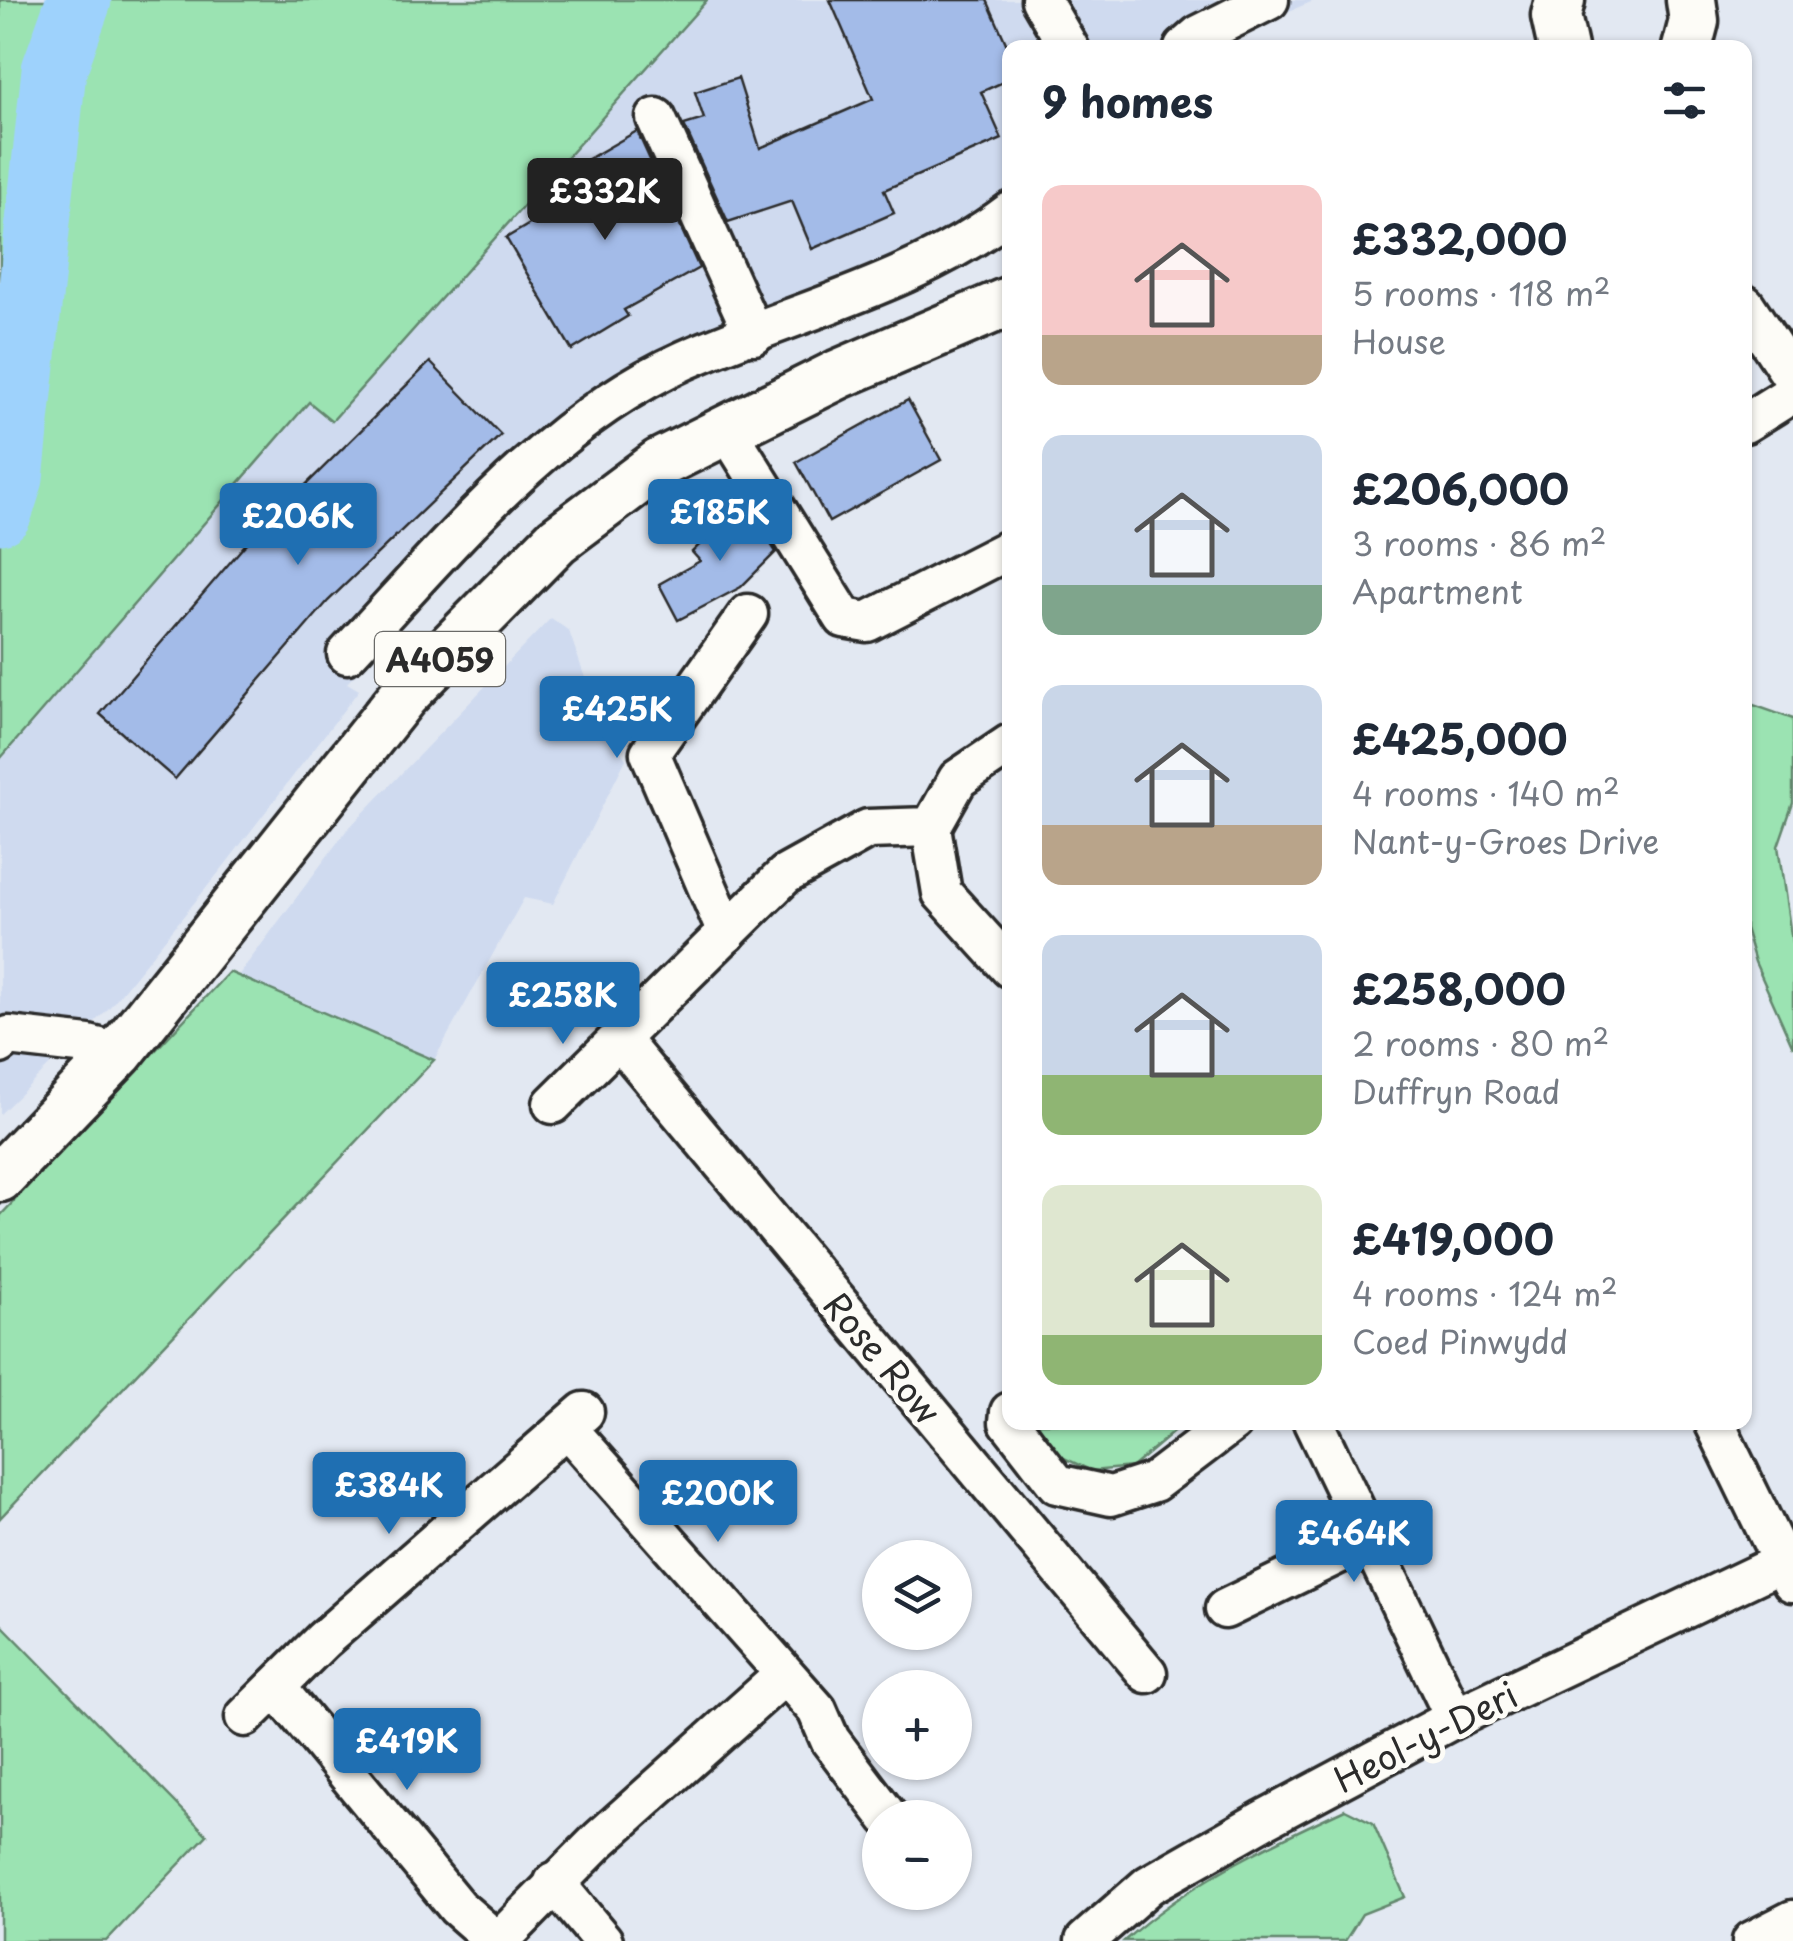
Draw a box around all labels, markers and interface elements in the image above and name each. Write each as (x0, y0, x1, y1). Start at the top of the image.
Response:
text: 9 homes (1042, 69, 1213, 132)
icon: filters (1657, 73, 1712, 128)
pin: £332K (535, 158, 675, 243)
text: £332K (549, 166, 661, 214)
text: £332,000 (1352, 206, 1567, 269)
icon: home (1122, 225, 1242, 345)
text: 5 rooms · 118 m² (1352, 269, 1610, 317)
text: House (1352, 317, 1446, 365)
text: £206,000 (1352, 456, 1569, 519)
icon: home (1122, 475, 1242, 595)
pin: £185K (650, 479, 790, 564)
pin: £206K (228, 483, 368, 568)
text: £185K (670, 487, 770, 535)
text: £206K (242, 491, 354, 539)
text: 3 rooms · 86 m² (1352, 519, 1607, 567)
text: Apartment (1352, 567, 1523, 615)
road number: A4059 (375, 632, 505, 686)
pin: £425K (547, 676, 687, 761)
text: £425K (562, 684, 672, 732)
text: £425,000 (1352, 706, 1568, 769)
icon: home (1122, 725, 1242, 845)
text: 4 rooms · 140 m² (1352, 769, 1620, 817)
text: Nant-y-Groes Drive (1352, 817, 1659, 865)
text: £258,000 (1352, 956, 1566, 1019)
pin: £258K (493, 962, 633, 1047)
text: £258K (509, 970, 618, 1018)
icon: home (1122, 975, 1242, 1095)
text: 2 rooms · 80 m² (1352, 1019, 1609, 1067)
text: Duffryn Road (1352, 1067, 1560, 1115)
text: £419,000 (1352, 1206, 1554, 1269)
icon: home (1122, 1225, 1242, 1345)
text: 4 rooms · 124 m² (1352, 1269, 1618, 1317)
street label: Rose Row (812, 1279, 954, 1435)
text: Coed Pinwydd (1352, 1317, 1568, 1365)
pin: £384K (319, 1452, 459, 1537)
text: £384K (335, 1460, 443, 1508)
pin: £200K (648, 1460, 788, 1545)
text: £200K (661, 1468, 775, 1516)
pin: £464K (1284, 1500, 1424, 1585)
text: £464K (1298, 1508, 1410, 1556)
map controls (862, 1540, 972, 1910)
button: layers (862, 1540, 972, 1650)
street label: Heol-y-Deri (1324, 1667, 1526, 1805)
button: + (862, 1670, 972, 1780)
pin: £419K (337, 1708, 477, 1793)
text: £419K (356, 1716, 458, 1764)
button: − (862, 1800, 972, 1910)

